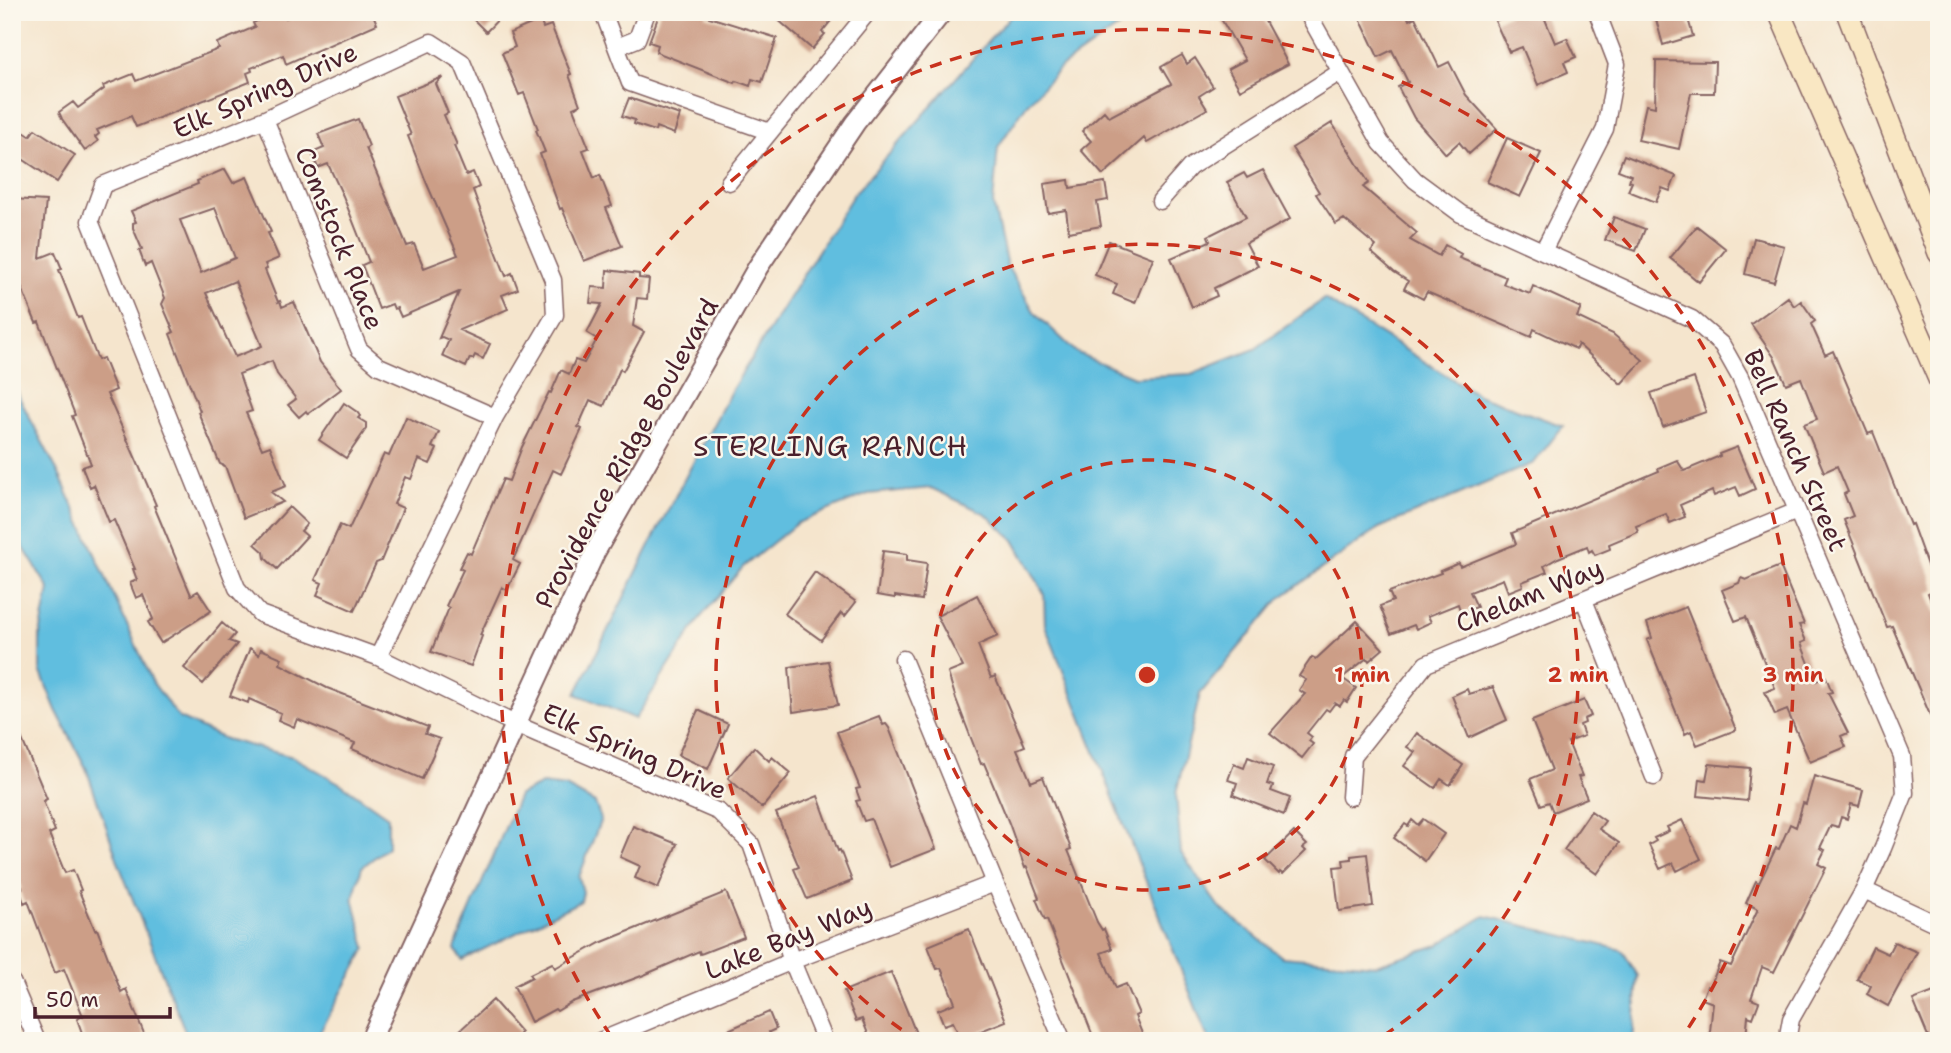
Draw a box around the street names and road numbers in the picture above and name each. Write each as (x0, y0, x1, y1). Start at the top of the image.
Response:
street label: Elk Spring Drive (167, 34, 363, 146)
street label: Comstock Place (287, 141, 393, 335)
street label: Providence Ridge Boulevard (526, 291, 726, 615)
street label: Bell Ranch Street (1736, 343, 1856, 557)
street label: Chelam Way (1450, 550, 1608, 640)
street label: Elk Spring Drive (537, 695, 733, 807)
street label: Lake Bay Way (699, 889, 877, 987)

